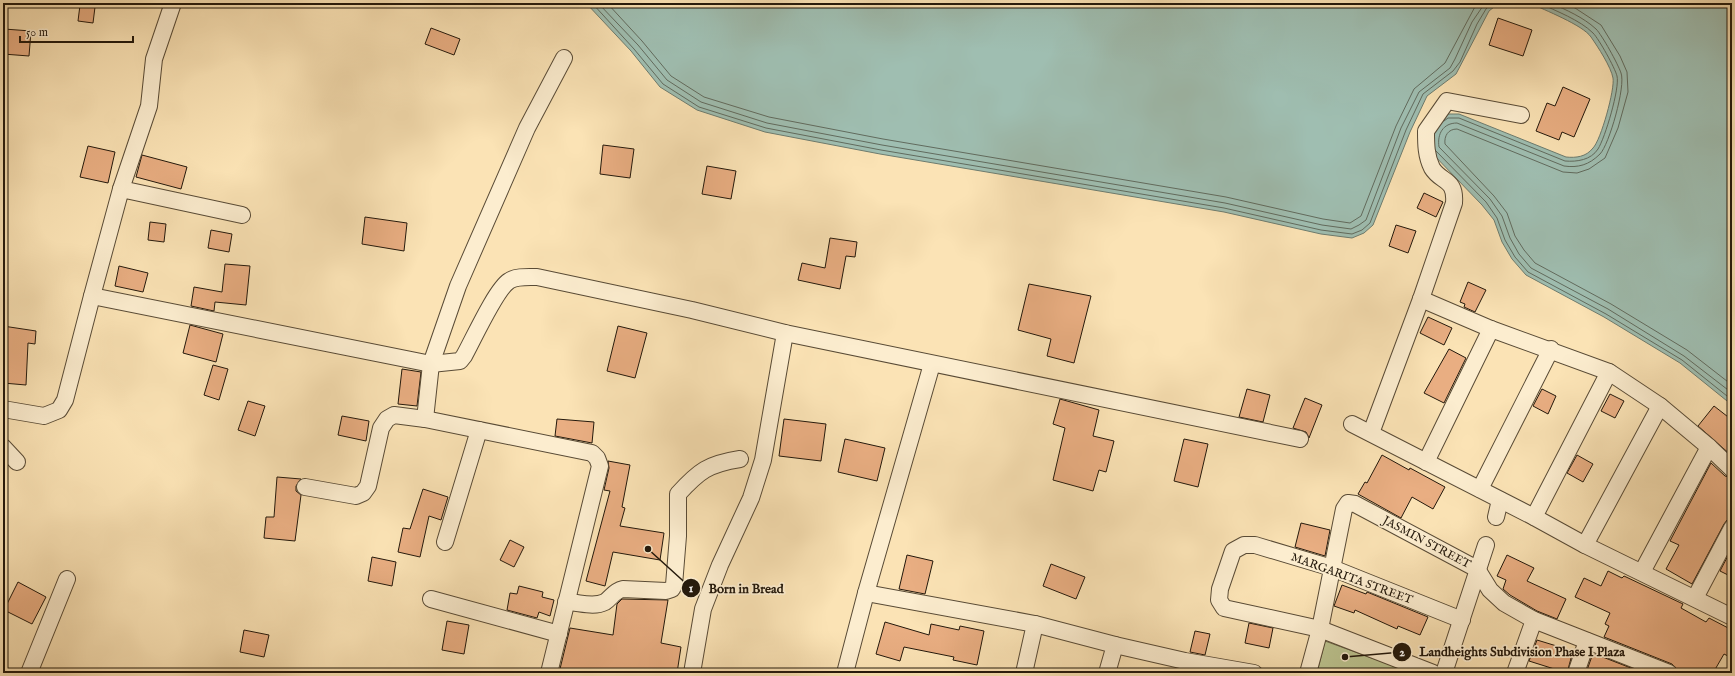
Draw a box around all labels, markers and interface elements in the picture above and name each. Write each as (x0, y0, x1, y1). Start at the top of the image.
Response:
scale bar (20, 18, 133, 44)
text: 50 m (26, 25, 48, 40)
street label: JASMIN STREET (1378, 512, 1474, 573)
street label: MARGARITA STREET (1289, 549, 1415, 608)
callout: Born in Bread (681, 576, 792, 601)
text: 1 (689, 581, 694, 596)
text: Born in Bread (708, 581, 785, 598)
callout: Landheights Subdivision Phase I Plaza (1392, 639, 1633, 664)
text: Landheights Subdivision Phase I Plaza (1418, 644, 1625, 661)
text: 2 (1399, 645, 1405, 660)

